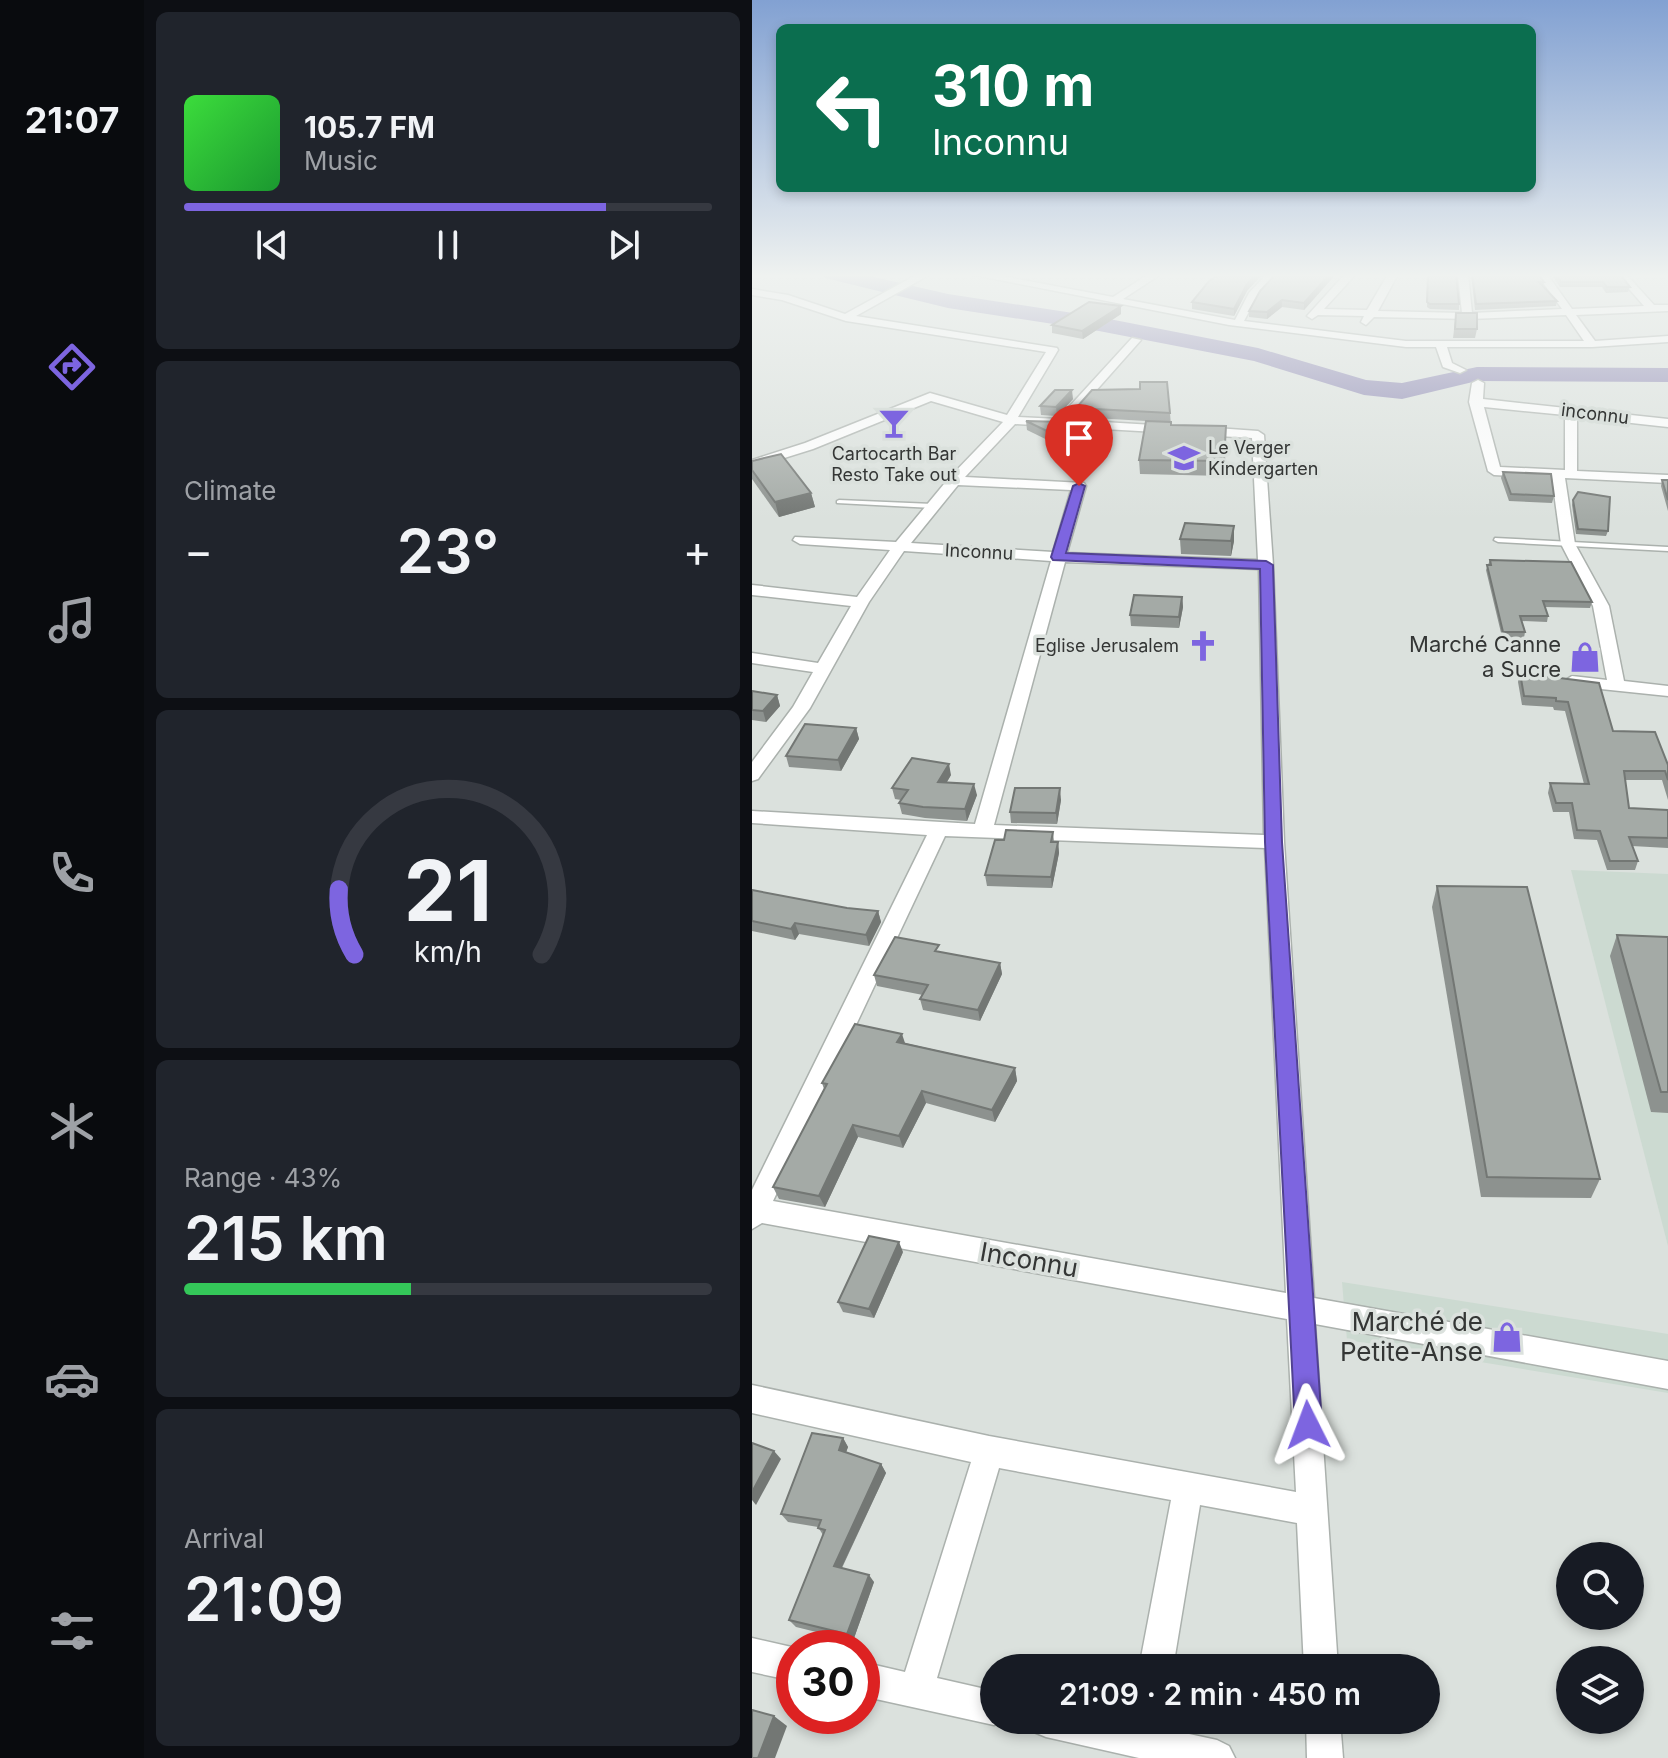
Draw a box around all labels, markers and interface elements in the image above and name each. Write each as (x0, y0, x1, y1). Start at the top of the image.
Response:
text: 310 m (932, 52, 1094, 120)
icon: left (800, 56, 904, 160)
text: 21:07 (25, 98, 119, 142)
text: 105.7 FM (304, 109, 435, 145)
text: Inconnu (932, 120, 1069, 164)
text: Music (304, 145, 378, 176)
icon: previous (250, 223, 294, 267)
icon: pause (426, 223, 470, 267)
icon: next (602, 223, 646, 267)
icon: directions (44, 339, 100, 395)
street label: inconnu (1560, 399, 1630, 428)
pin (1045, 404, 1113, 486)
bar icon: Cartocarth Bar Resto Take out (877, 406, 911, 440)
icon: arrive (1057, 416, 1101, 460)
place label: Le Verger Kindergarten (1208, 437, 1318, 479)
school or university icon: Le Verger Kindergarten (1167, 441, 1201, 475)
place label: Cartocarth Bar Resto Take out (831, 443, 957, 485)
text: Climate (184, 475, 276, 506)
text: 23° (397, 515, 499, 587)
text: − (184, 524, 213, 578)
text: + (683, 524, 712, 578)
street label: Inconnu (944, 539, 1014, 564)
icon: music (44, 592, 100, 648)
church icon: Eglise Jerusalem (1186, 629, 1220, 663)
place label: Marché Canne a Sucre (1409, 631, 1561, 682)
place label: Eglise Jerusalem (1035, 635, 1179, 656)
shop icon: Marché Canne a Sucre (1568, 640, 1602, 674)
text: 21 (404, 840, 492, 941)
icon: phone (44, 845, 100, 901)
text: km/h (414, 934, 482, 969)
icon: climate (44, 1098, 100, 1154)
text: Range · 43% (184, 1162, 342, 1193)
text: 215 km (184, 1202, 388, 1274)
street label: Inconnu (978, 1236, 1080, 1283)
place label: Marché de Petite-Anse (1340, 1306, 1483, 1367)
shop icon: Marché de Petite-Anse (1490, 1320, 1524, 1354)
icon: car (44, 1351, 100, 1407)
position arrow (1266, 1383, 1350, 1467)
text: Arrival (184, 1523, 264, 1554)
map controls (1556, 1542, 1644, 1734)
button: search (1556, 1542, 1644, 1630)
text: 21:09 (184, 1563, 344, 1635)
icon: filters (44, 1603, 100, 1659)
speed limit sign: 30 (776, 1630, 880, 1734)
button: layers (1556, 1646, 1644, 1734)
text: 21:09 · 2 min · 450 m (1059, 1676, 1361, 1712)

